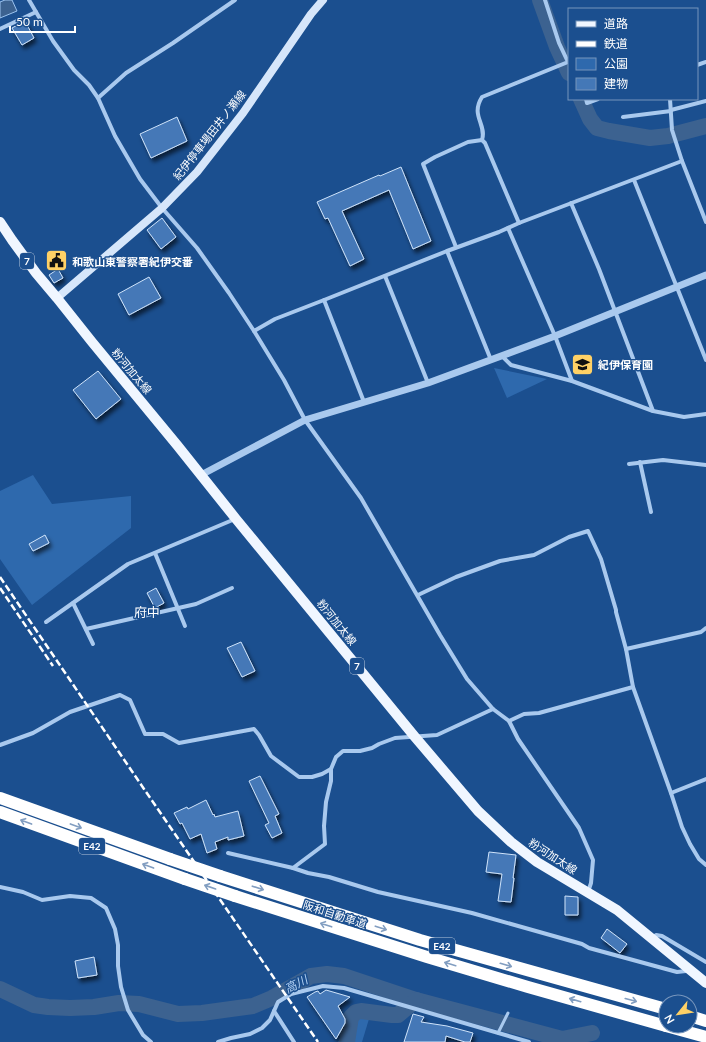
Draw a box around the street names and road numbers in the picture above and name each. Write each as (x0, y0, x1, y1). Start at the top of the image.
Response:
street label: 紀伊停車場田井ノ瀬線 (170, 88, 248, 182)
road number: 7 (20, 253, 34, 269)
street label: 粉河加太線 (109, 346, 155, 396)
street label: 粉河加太線 (315, 597, 359, 647)
road number: 7 (350, 658, 364, 674)
street label: 粉河加太線 (526, 836, 580, 876)
road number: E42 (79, 838, 105, 854)
street label: 阪和自動車道 (302, 898, 368, 930)
road number: E42 (429, 938, 455, 954)

